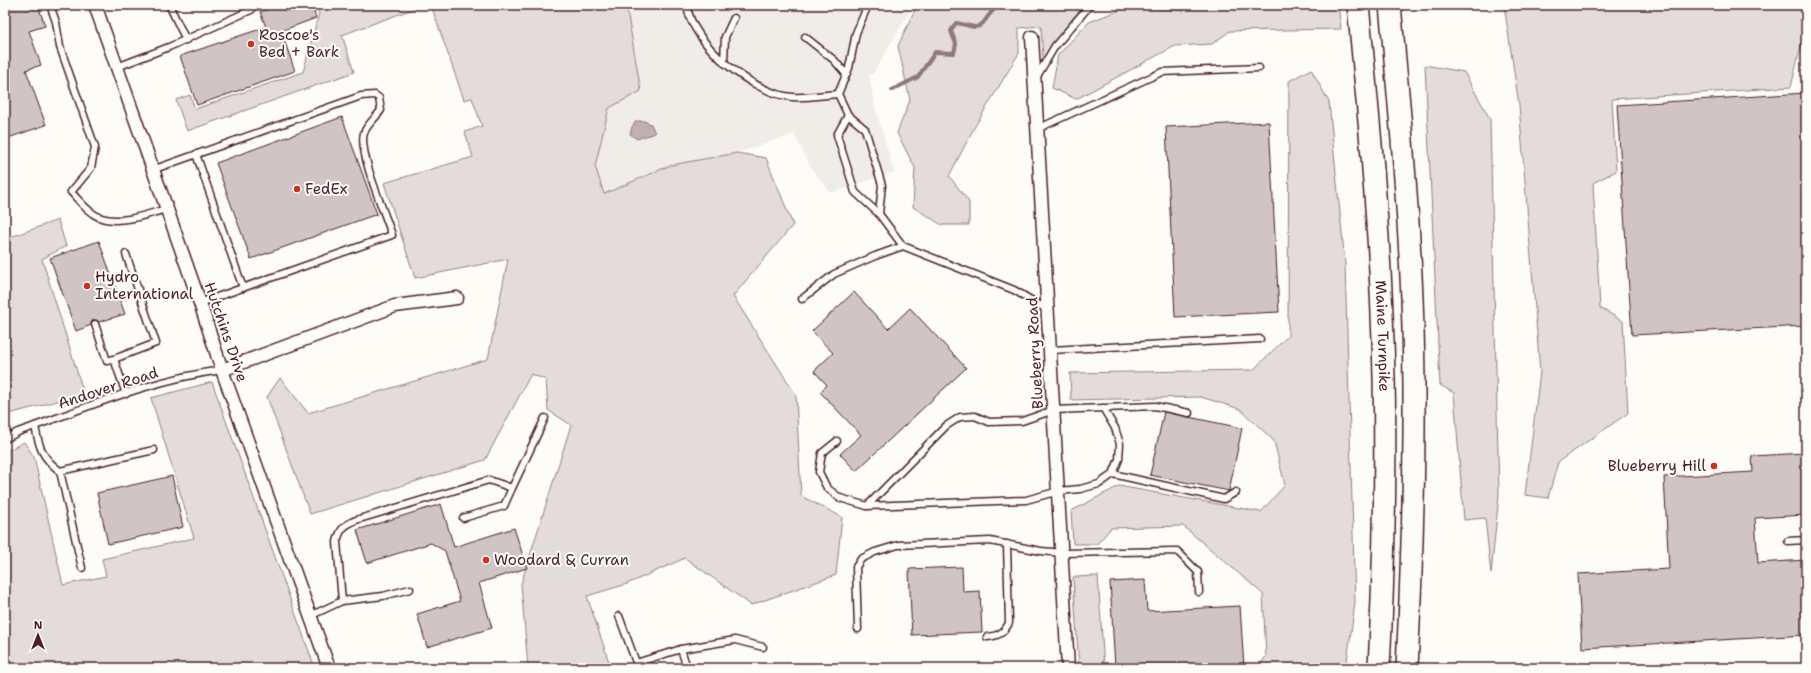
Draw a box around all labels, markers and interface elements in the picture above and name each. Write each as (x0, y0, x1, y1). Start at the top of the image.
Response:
place label: Roscoe's Bed + Bark (259, 25, 339, 62)
marker: Roscoe's Bed + Bark (246, 39, 256, 49)
place label: FedEx (305, 179, 348, 199)
marker: FedEx (292, 184, 302, 194)
place label: Hydro International (95, 267, 194, 304)
street label: Hutchins Drive (200, 279, 252, 385)
street label: Maine Turnpike (1371, 280, 1394, 392)
marker: Hydro International (82, 281, 92, 291)
street label: Blueberry Road (1022, 296, 1048, 409)
street label: Andover Road (55, 362, 161, 414)
place label: Blueberry Hill (1608, 456, 1706, 476)
marker: Blueberry Hill (1709, 461, 1719, 471)
place label: Woodard & Curran (494, 550, 629, 570)
marker: Woodard & Curran (481, 555, 491, 565)
north arrow (18, 615, 58, 655)
text: N (34, 618, 43, 633)

